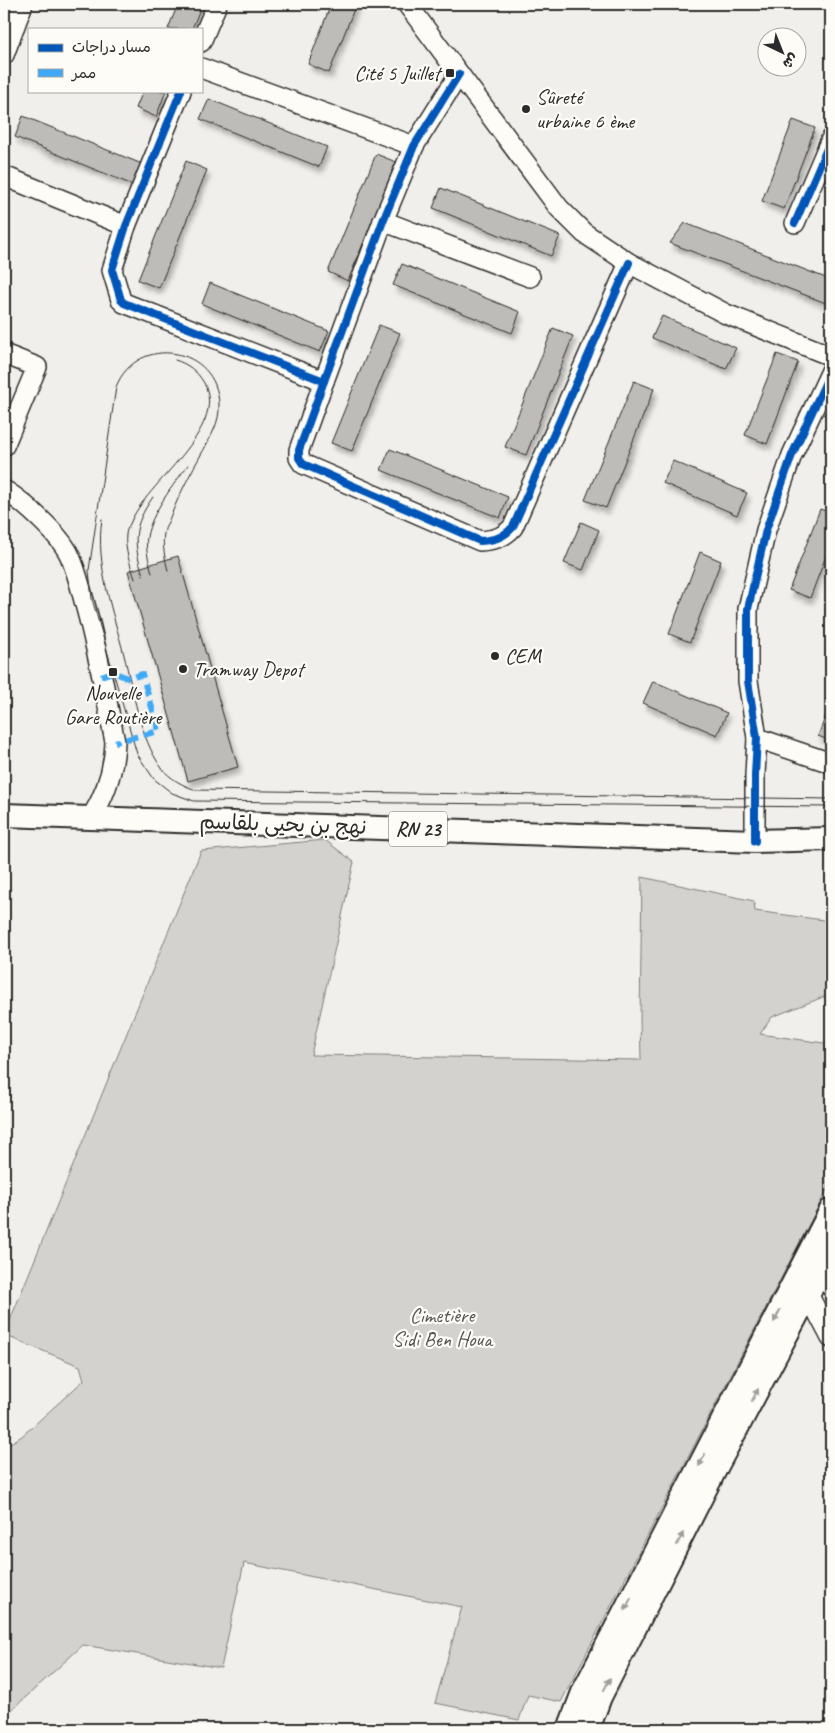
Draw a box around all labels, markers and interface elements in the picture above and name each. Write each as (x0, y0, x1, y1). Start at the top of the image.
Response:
legend (28, 28, 202, 92)
north arrow (758, 28, 808, 78)
text: مسار دراجات (72, 38, 151, 57)
text: ش (779, 50, 802, 73)
place label: Cité 5 Juillet (354, 60, 443, 86)
text: ممر (70, 64, 96, 83)
marker: Cité 5 Juillet (444, 67, 456, 79)
place label: Sûreté urbaine 6 ème (536, 84, 636, 134)
marker: Sûreté urbaine 6 ème (520, 103, 532, 115)
place label: CEM (505, 643, 543, 669)
marker: CEM (489, 650, 501, 662)
place label: Tramway Depot (193, 656, 306, 682)
marker: Tramway Depot (177, 663, 189, 675)
marker: Nouvelle Gare Routière (107, 666, 119, 678)
place label: Nouvelle Gare Routière (65, 680, 163, 730)
street label: نهج بن يحيى بلقاسم (199, 808, 367, 843)
road number: RN 23 (389, 812, 447, 846)
park label: Cimetière Sidi Ben Houa (392, 1302, 494, 1352)
one-way arrow (773, 1308, 781, 1323)
one-way arrow (751, 1388, 759, 1402)
one-way arrow (698, 1452, 706, 1467)
one-way arrow (676, 1532, 684, 1546)
one-way arrow (624, 1597, 632, 1612)
one-way arrow (603, 1677, 611, 1692)

